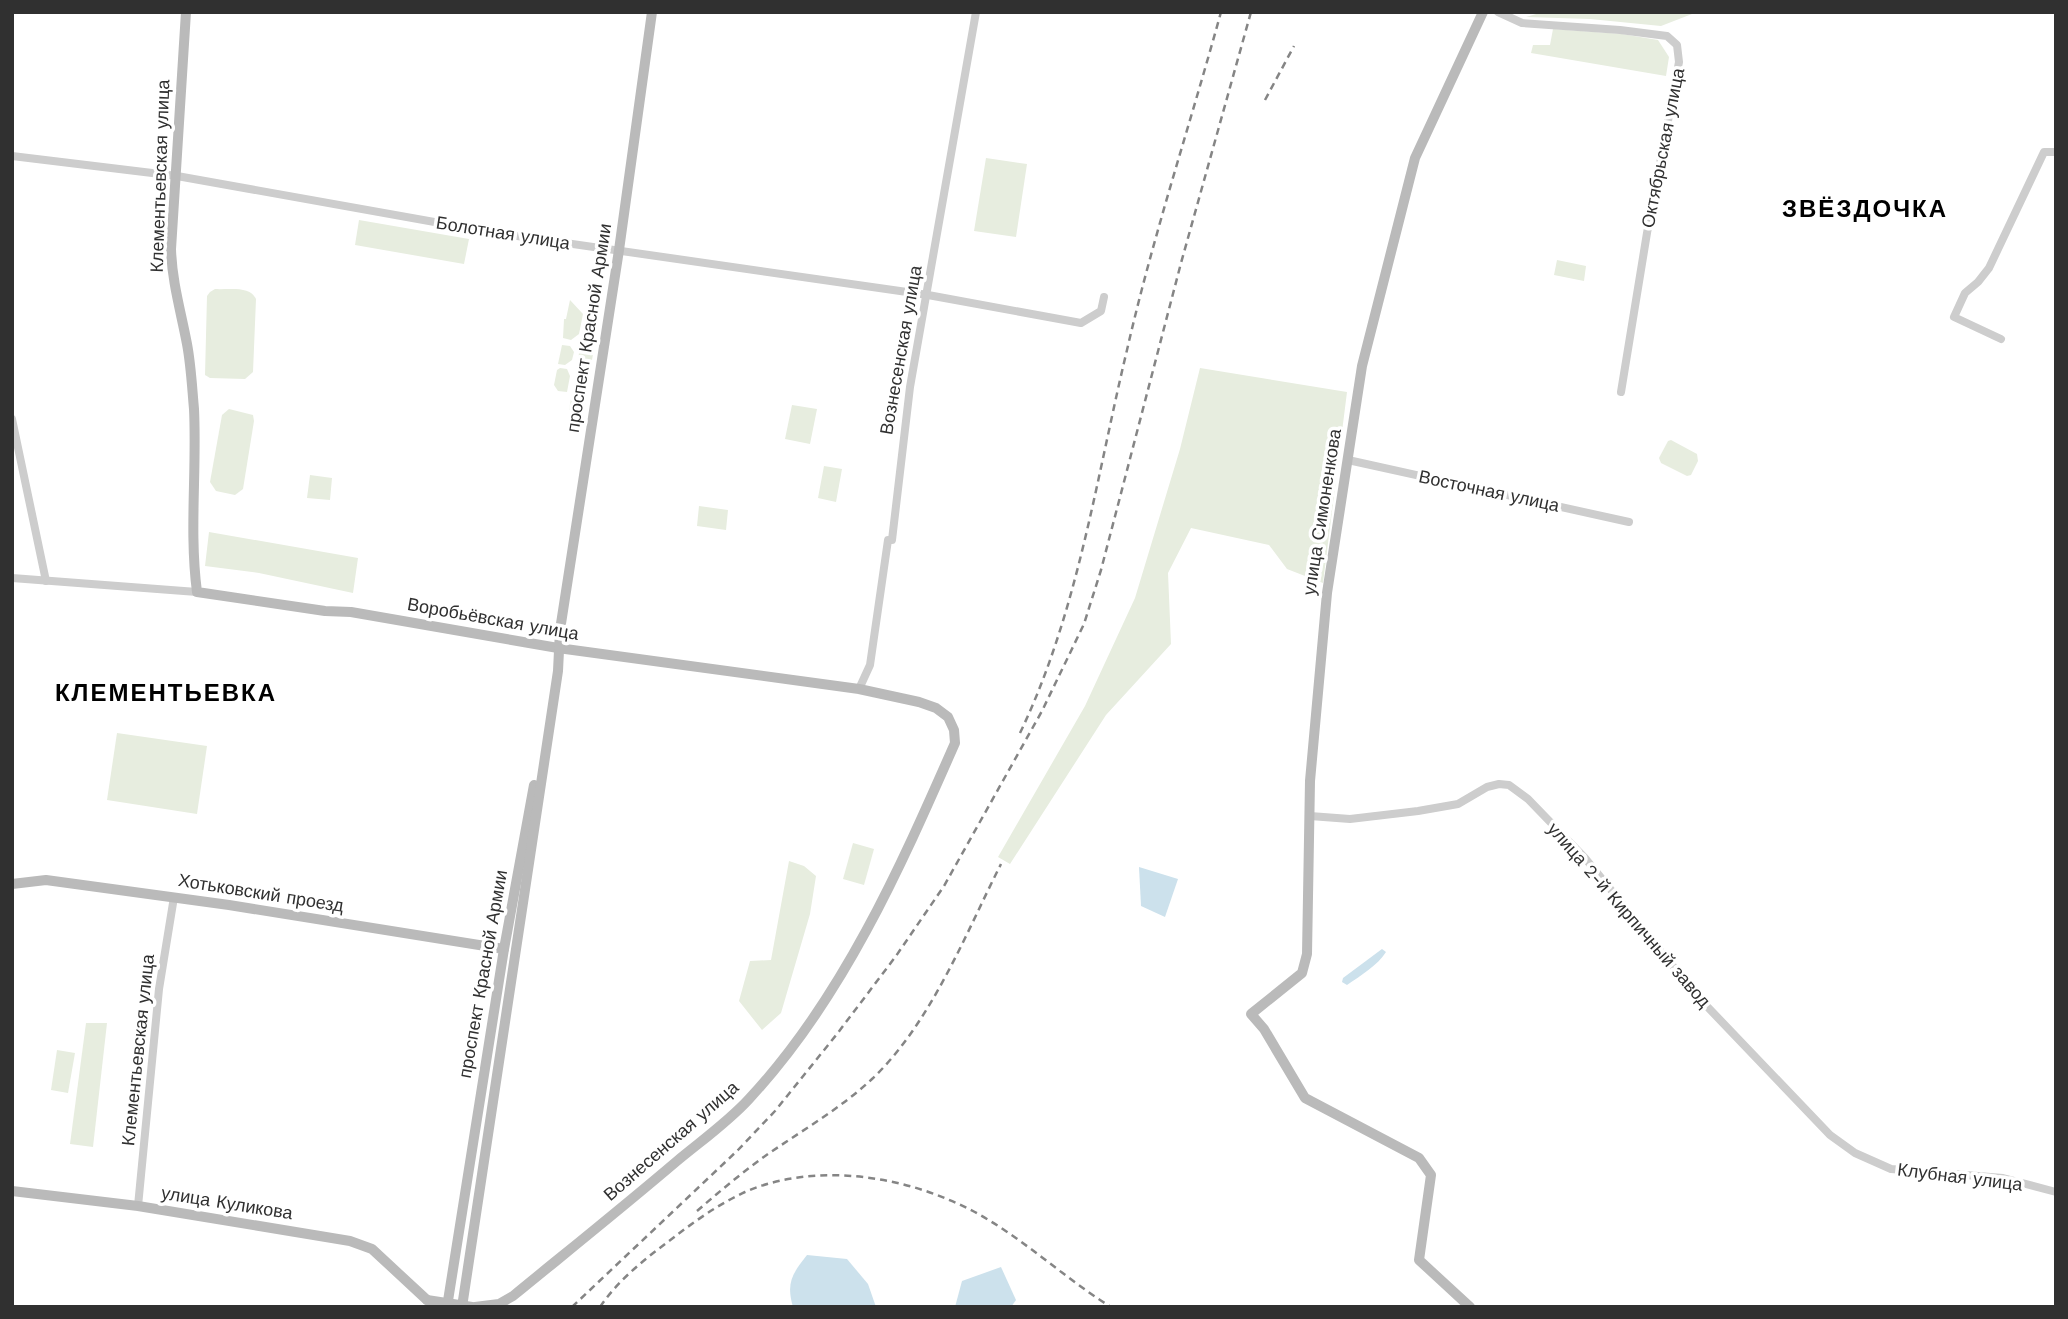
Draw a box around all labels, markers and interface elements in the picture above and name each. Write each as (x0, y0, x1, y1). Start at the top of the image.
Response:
street label: Октябрьская улица (1637, 65, 1688, 230)
street label: Клементьевская улица (146, 78, 173, 273)
district label: ЗВЁЗДОЧКА (1782, 195, 1948, 223)
street label: Болотная улица (435, 212, 573, 254)
street label: проспект Красной Армии (562, 222, 615, 434)
street label: Вознесенская улица (875, 263, 926, 436)
street label: улица Симоненкова (1298, 426, 1345, 597)
street label: Восточная улица (1417, 465, 1562, 516)
street label: Воробьёвская улица (406, 593, 581, 644)
district label: КЛЕМЕНТЬЕВКА (55, 679, 277, 707)
street label: улица 2-й Кирпичный завод (1543, 818, 1716, 1012)
street label: проспект Красной Армии (454, 868, 511, 1080)
street label: Хотьковский проезд (177, 869, 346, 916)
street label: Клементьевская улица (117, 952, 158, 1147)
street label: Вознесенская улица (599, 1076, 743, 1205)
street label: Клубная улица (1896, 1158, 2025, 1195)
street label: улица Куликова (160, 1182, 295, 1223)

